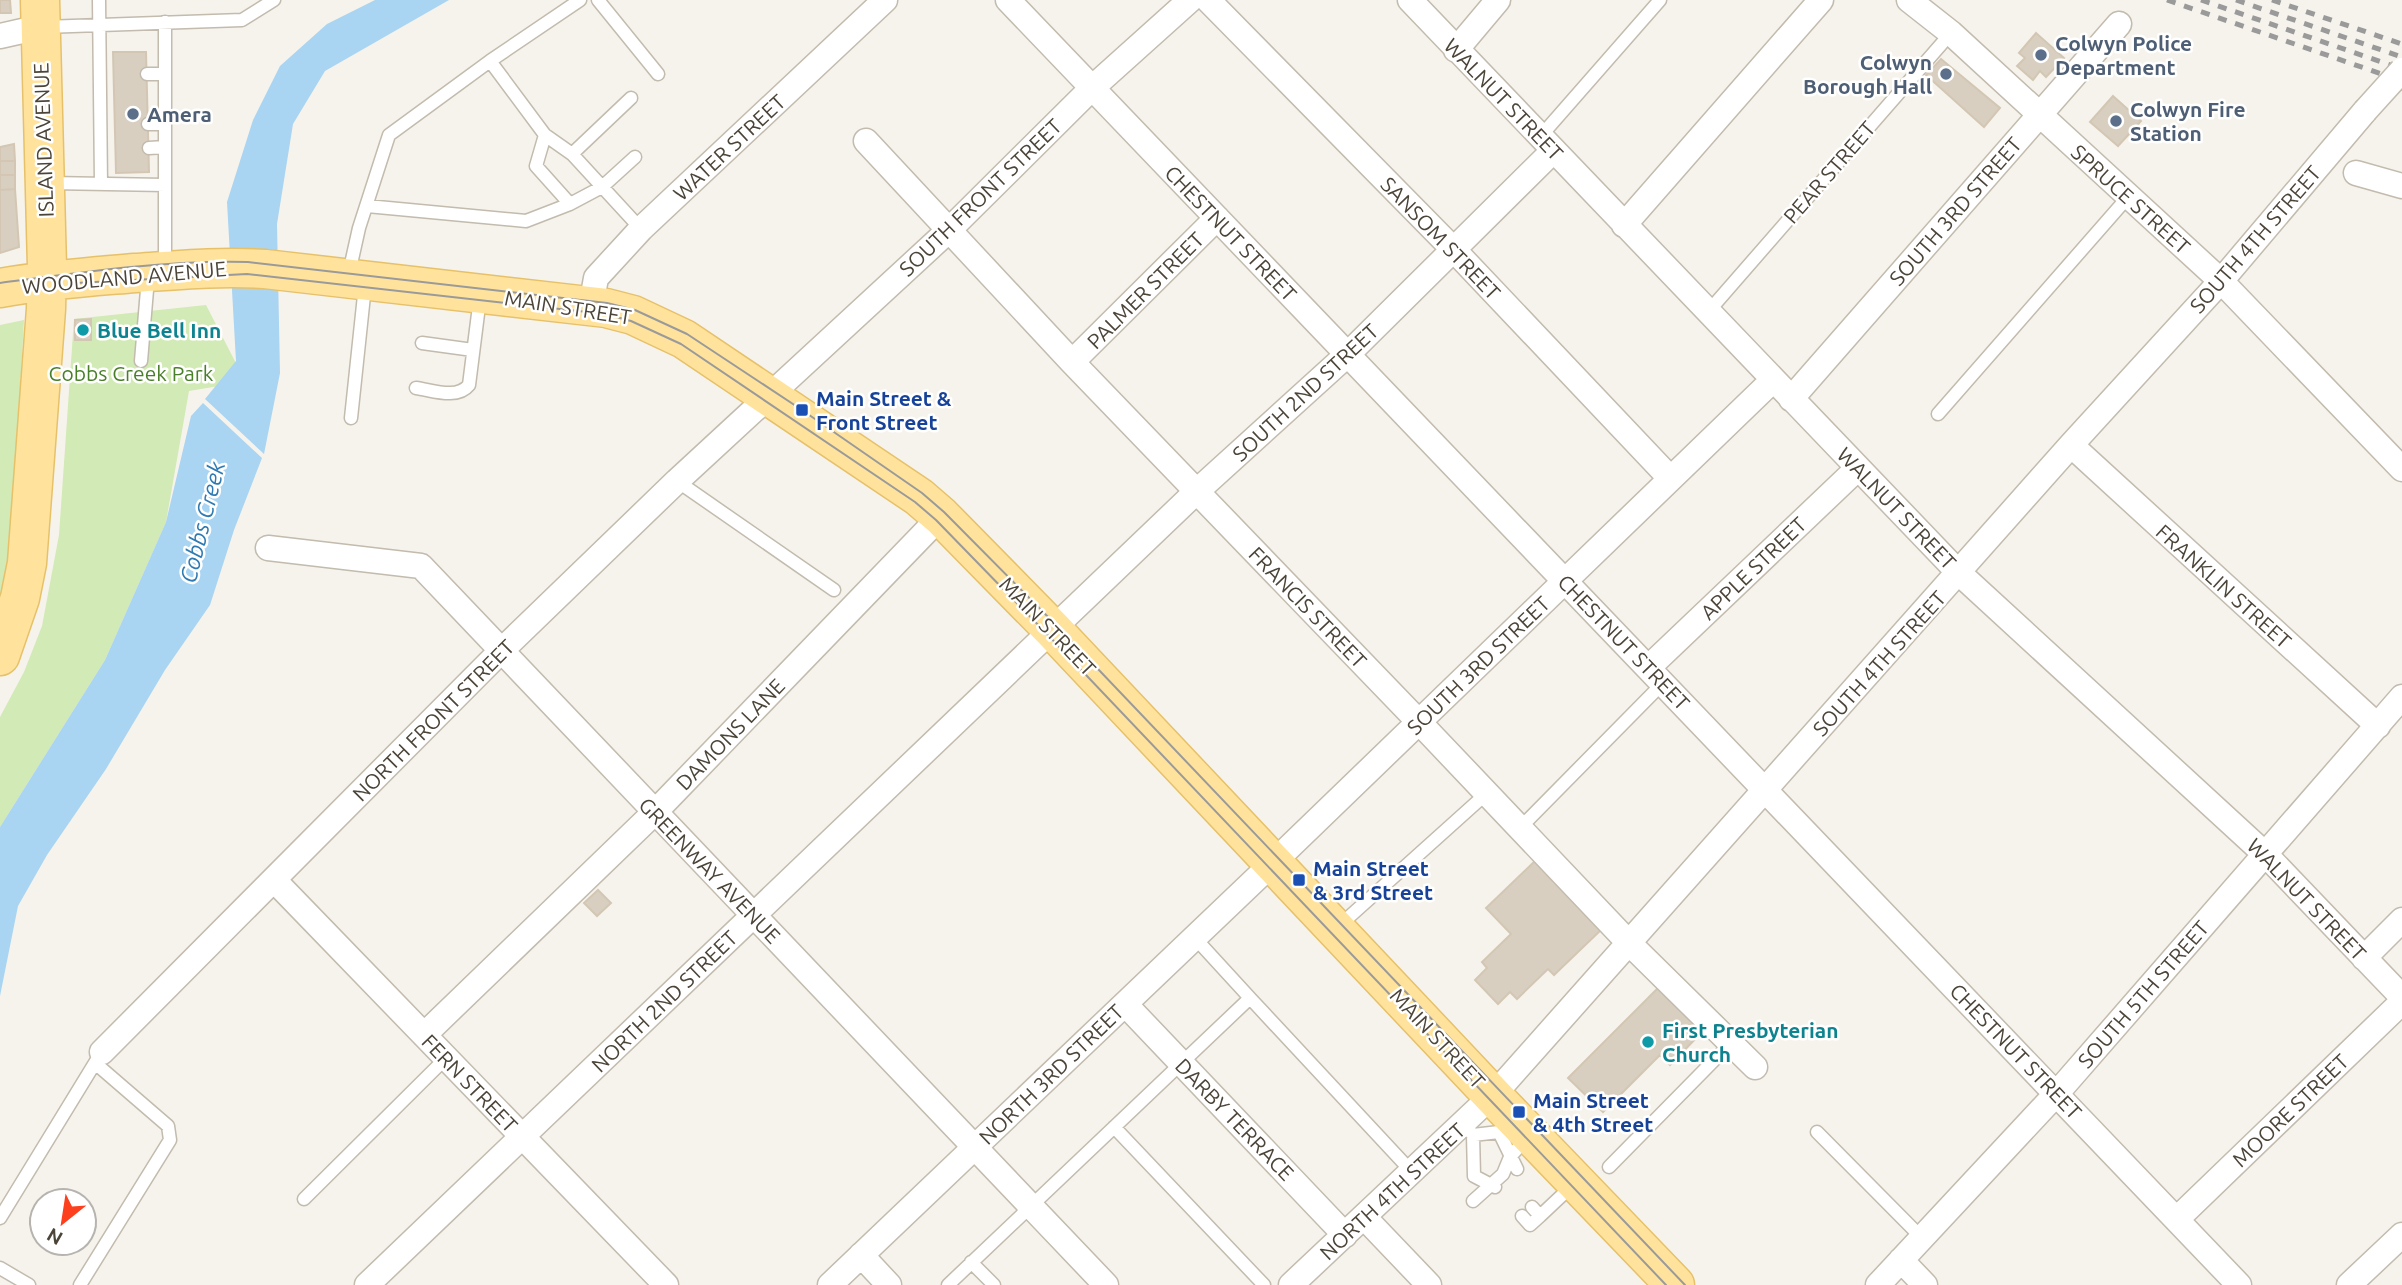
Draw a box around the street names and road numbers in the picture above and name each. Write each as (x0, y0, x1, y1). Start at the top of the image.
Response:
street label: WALNUT STREET (1440, 33, 1569, 165)
street label: ISLAND AVENUE (28, 62, 58, 218)
street label: WATER STREET (668, 89, 790, 205)
street label: SOUTH FRONT STREET (894, 113, 1066, 281)
street label: PEAR STREET (1778, 116, 1880, 228)
street label: SOUTH 3RD STREET (1884, 132, 2026, 290)
street label: SPRUCE STREET (2067, 139, 2196, 259)
street label: CHESTNUT STREET (1160, 160, 1302, 306)
street label: SOUTH 4TH STREET (2185, 160, 2326, 317)
street label: SANSOM STREET (1376, 172, 1506, 304)
street label: PALMER STREET (1082, 227, 1208, 353)
street label: WOODLAND AVENUE (21, 256, 227, 298)
street label: MAIN STREET (503, 285, 633, 329)
street label: SOUTH 2ND STREET (1227, 318, 1383, 466)
street label: WALNUT STREET (1833, 442, 1962, 574)
street label: APPLE STREET (1695, 512, 1811, 624)
street label: FRANKLIN STREET (2152, 519, 2297, 653)
street label: FRANCIS STREET (1244, 542, 1372, 673)
street label: CHESTNUT STREET (1553, 569, 1695, 715)
street label: MAIN STREET (995, 572, 1101, 681)
street label: SOUTH 4TH STREET (1808, 585, 1951, 740)
street label: SOUTH 3RD STREET (1402, 591, 1554, 739)
street label: NORTH FRONT STREET (347, 634, 519, 806)
street label: DAMONS LANE (671, 673, 789, 795)
street label: GREENWAY AVENUE (634, 792, 786, 948)
street label: WALNUT STREET (2243, 833, 2372, 965)
street label: SOUTH 5TH STREET (2073, 915, 2214, 1072)
street label: NORTH 2ND STREET (586, 925, 742, 1077)
street label: CHESTNUT STREET (1945, 978, 2087, 1124)
street label: MAIN STREET (1386, 983, 1491, 1093)
street label: NORTH 3RD STREET (974, 999, 1128, 1149)
street label: FERN STREET (417, 1029, 523, 1137)
street label: MOORE STREET (2227, 1049, 2353, 1171)
street label: DARBY TERRACE (1171, 1053, 1299, 1185)
street label: NORTH 4TH STREET (1315, 1117, 1470, 1264)

